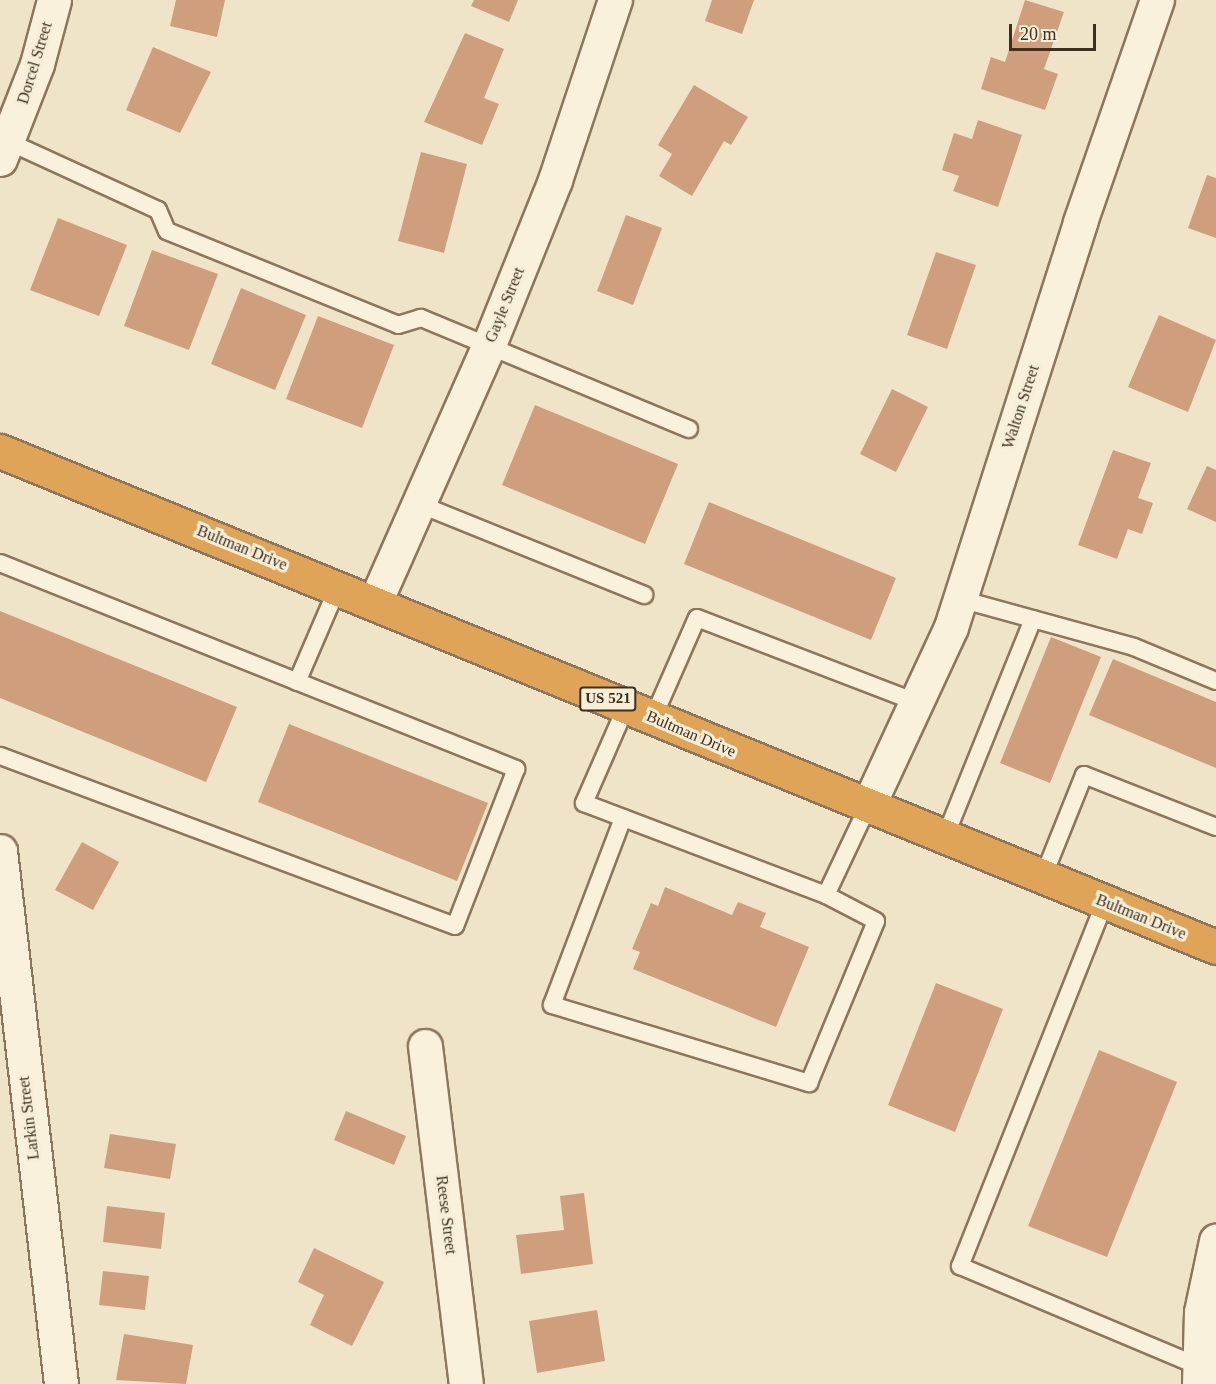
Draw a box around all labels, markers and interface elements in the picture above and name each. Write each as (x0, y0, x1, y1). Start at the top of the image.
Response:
scale bar (1012, 12, 1099, 50)
street label: Dorcel Street (13, 20, 57, 106)
text: 20 m (1020, 24, 1057, 44)
street label: Gayle Street (481, 265, 529, 345)
street label: Walton Street (998, 363, 1044, 451)
street label: Bultman Drive (194, 521, 290, 575)
road number: US 521 (578, 687, 638, 711)
street label: Bultman Drive (643, 706, 739, 762)
street label: Bultman Drive (1093, 890, 1189, 944)
street label: Larkin Street (14, 1075, 44, 1161)
street label: Reese Street (432, 1174, 460, 1256)

